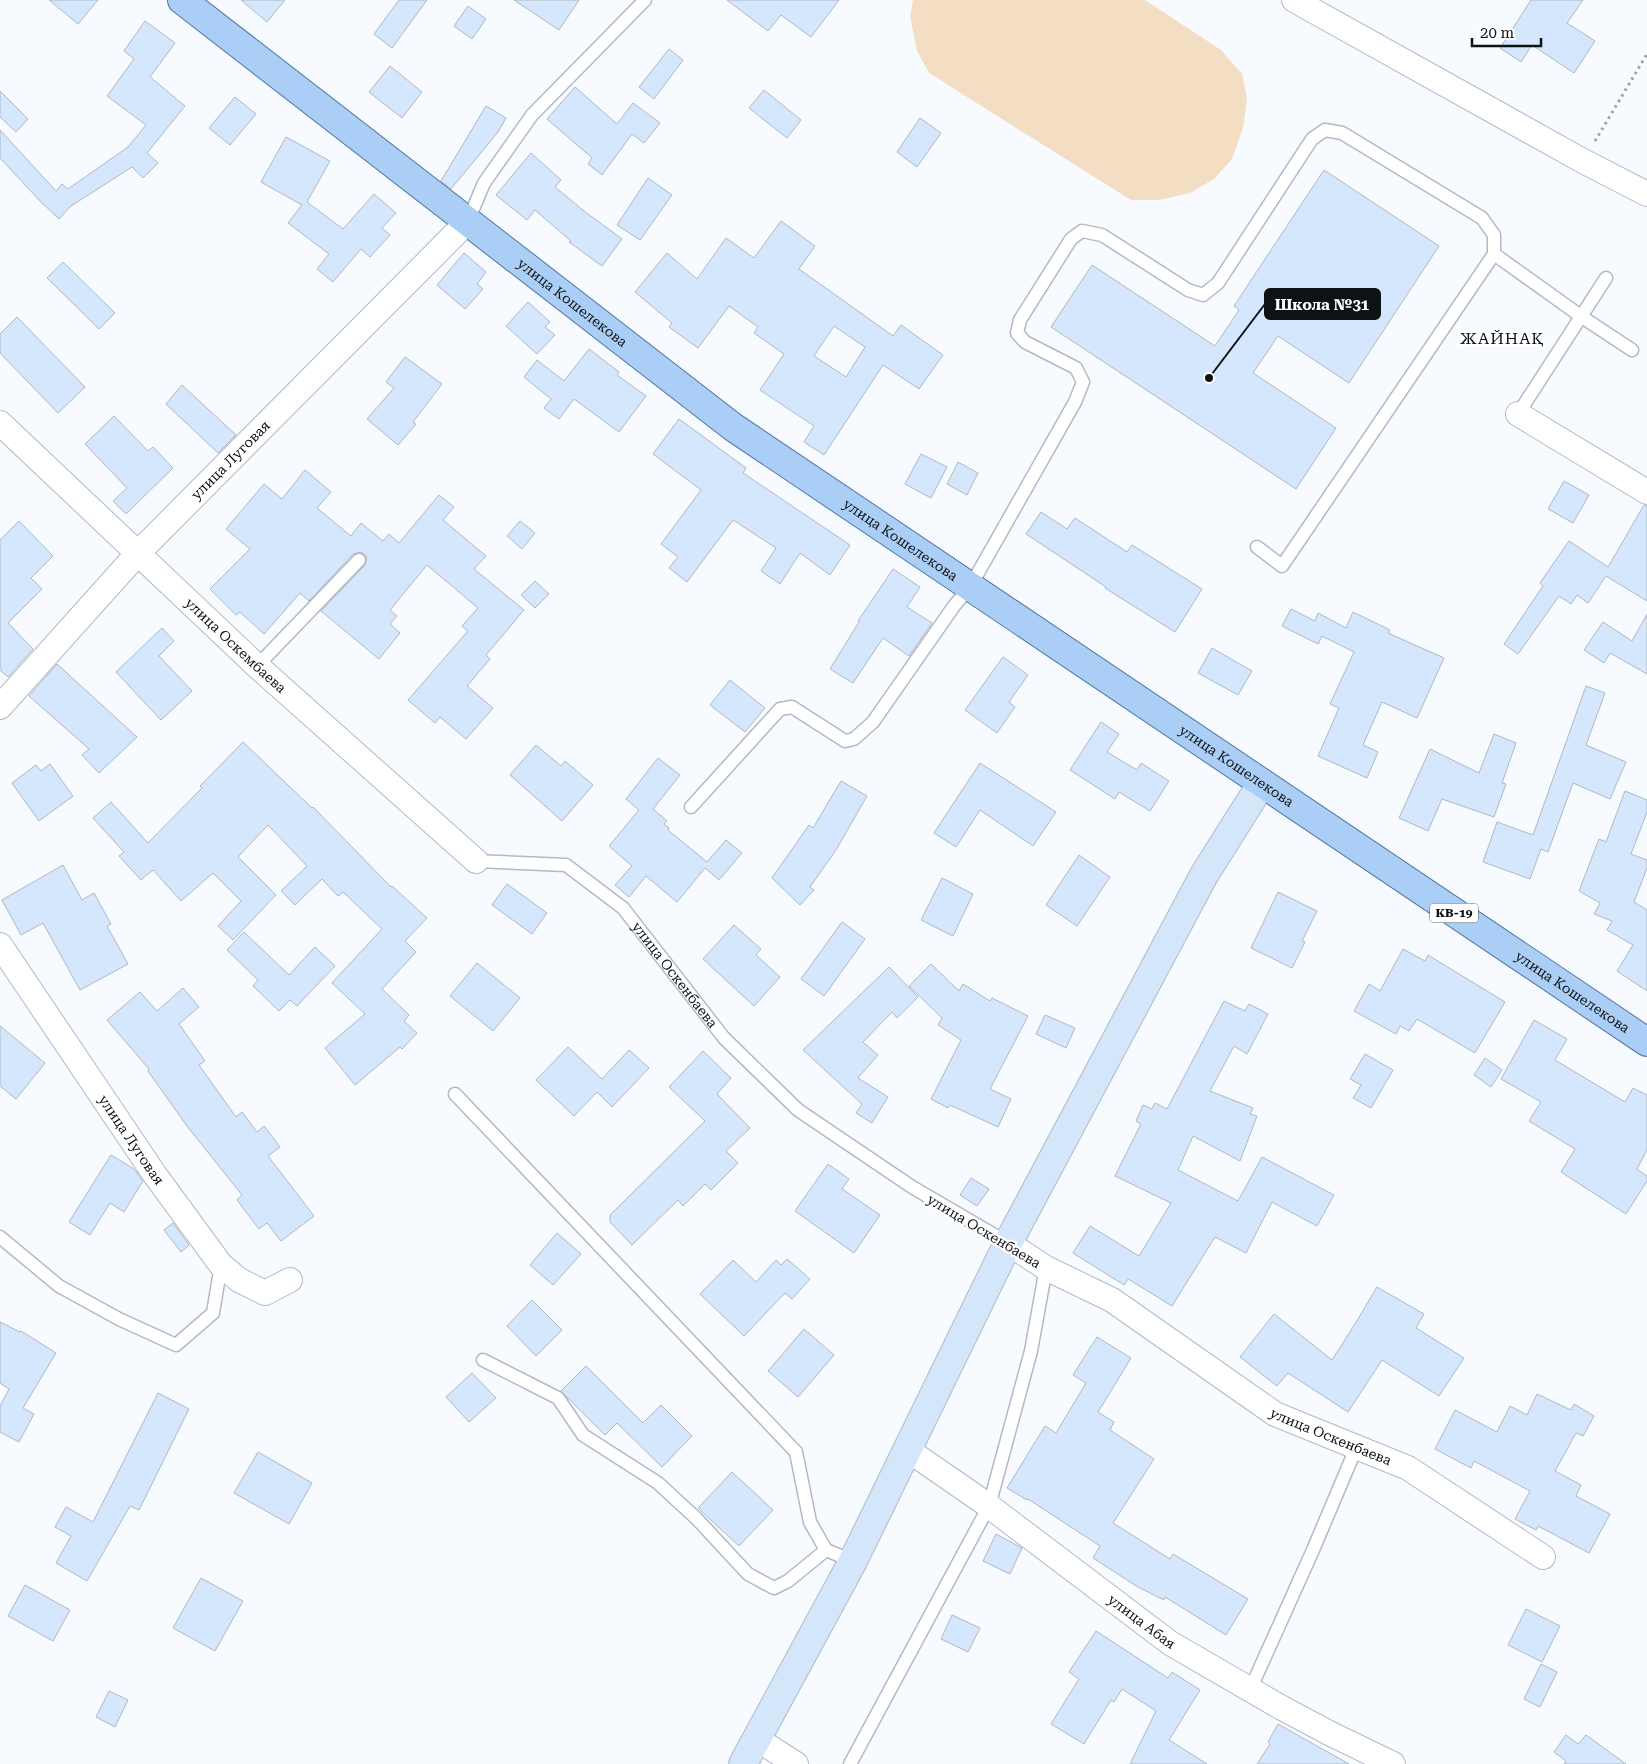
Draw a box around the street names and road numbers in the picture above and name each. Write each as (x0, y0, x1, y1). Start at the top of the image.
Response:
street label: улица Кошелекова (514, 255, 631, 350)
street label: улица Луговая (188, 417, 273, 503)
street label: улица Кошелекова (840, 496, 961, 584)
street label: улица Оскембаева (182, 594, 290, 696)
street label: улица Кошелекова (1176, 722, 1297, 810)
road number: КВ-19 (1430, 904, 1478, 922)
street label: улица Оскенбаева (629, 919, 721, 1031)
street label: улица Кошелекова (1512, 948, 1633, 1036)
street label: улица Луговая (95, 1092, 167, 1188)
street label: улица Оскенбаева (924, 1191, 1044, 1271)
street label: улица Оскенбаева (1267, 1405, 1394, 1469)
street label: улица Абая (1105, 1591, 1178, 1652)

